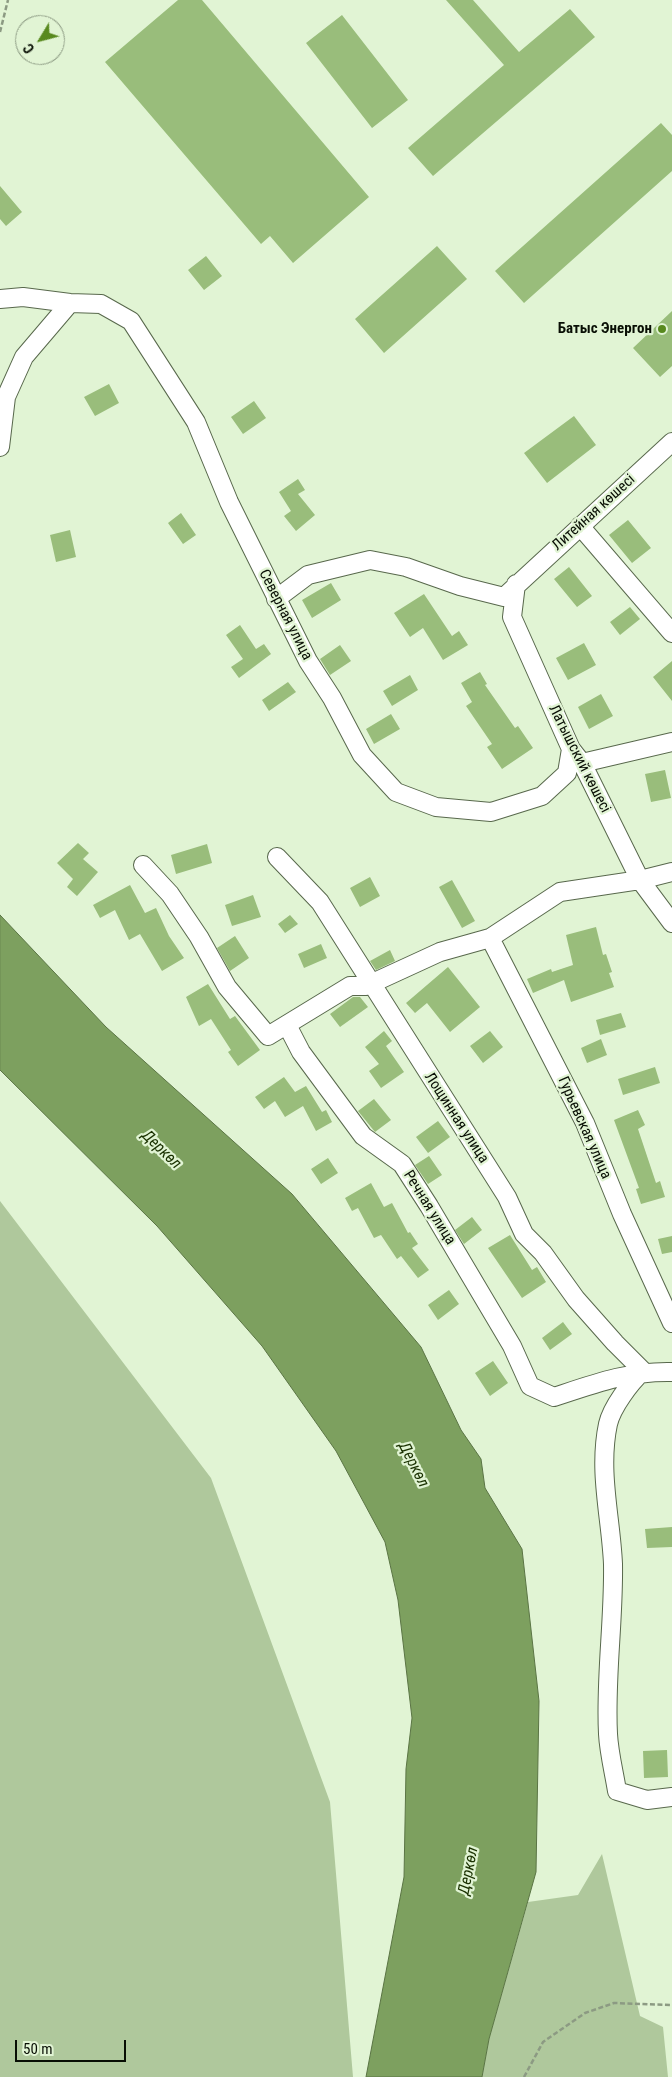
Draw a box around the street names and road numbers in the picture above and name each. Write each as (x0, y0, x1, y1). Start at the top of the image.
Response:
street label: Литейная көшесі (549, 471, 639, 555)
street label: Северная улица (254, 567, 316, 663)
street label: Латышский көшесі (544, 702, 614, 816)
street label: Лощинная улица (420, 1069, 492, 1167)
street label: Гурьевская улица (553, 1074, 615, 1182)
street label: Речная улица (399, 1168, 459, 1248)

